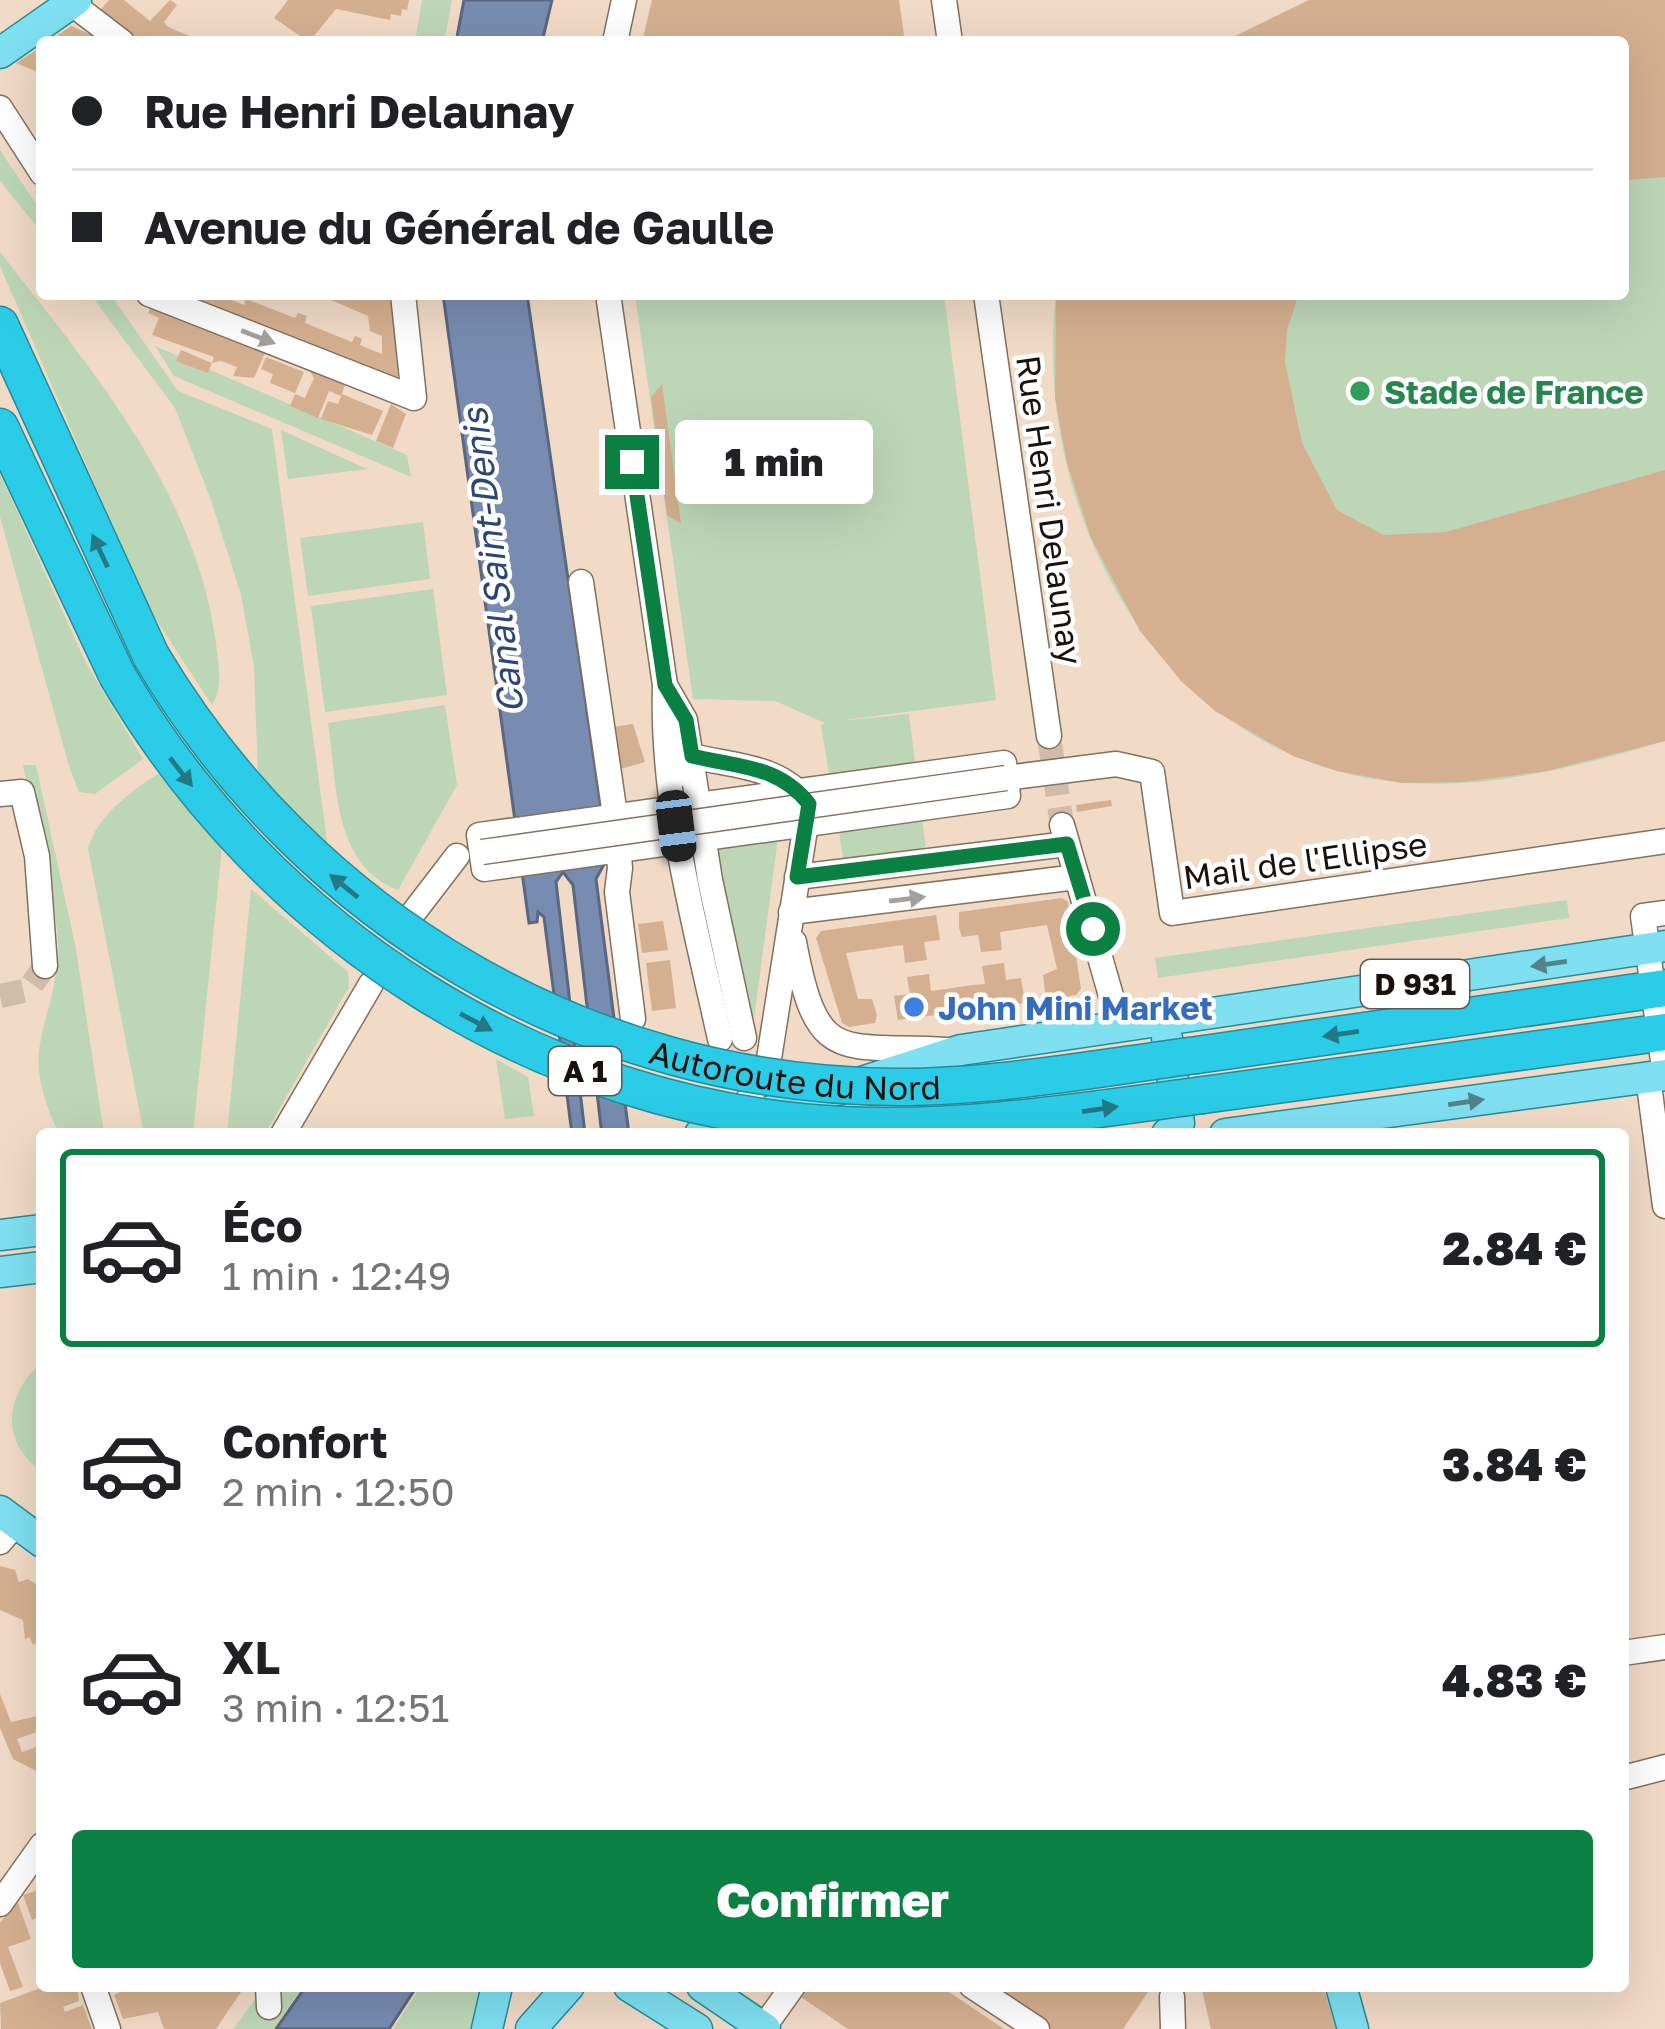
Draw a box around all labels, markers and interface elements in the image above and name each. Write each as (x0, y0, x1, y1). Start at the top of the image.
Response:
text: Rue Henri Delaunay (144, 84, 575, 138)
text: Avenue du Général de Gaulle (144, 200, 774, 254)
one-way arrow (240, 328, 276, 347)
street label: Rue Henri Delaunay (1009, 353, 1091, 667)
place label: Stade de France (1384, 372, 1644, 411)
marker: Stade de France (1347, 378, 1373, 404)
water label: Canal Saint-Denis (452, 404, 532, 716)
callout: 1 min (674, 420, 872, 504)
route end (605, 435, 659, 489)
text: 1 min (724, 438, 824, 485)
one-way arrow (90, 533, 110, 568)
one-way arrow (168, 757, 193, 788)
car (654, 788, 698, 864)
street label: Mail de l'Ellipse (1181, 824, 1429, 896)
one-way arrow (329, 874, 359, 900)
one-way arrow (889, 889, 927, 908)
route start (1066, 902, 1120, 956)
one-way arrow (1530, 955, 1568, 974)
road number: D 931 (1361, 960, 1469, 1008)
place label: John Mini Market (938, 988, 1213, 1027)
marker: John Mini Market (901, 994, 927, 1020)
one-way arrow (459, 1011, 494, 1032)
one-way arrow (1322, 1025, 1359, 1044)
street label: Autoroute du Nord (645, 1031, 942, 1107)
road number: A 1 (549, 1047, 621, 1095)
one-way arrow (1447, 1092, 1485, 1111)
one-way arrow (1082, 1099, 1119, 1118)
icon: car (78, 1194, 186, 1302)
text: Éco (222, 1198, 303, 1252)
text: 2.84 € (1443, 1221, 1587, 1275)
text: 1 min · 12:49 (222, 1252, 451, 1299)
icon: car (78, 1410, 186, 1518)
text: Confort (222, 1414, 388, 1468)
text: 3.84 € (1442, 1437, 1587, 1491)
text: 2 min · 12:50 (222, 1468, 455, 1515)
icon: car (78, 1626, 186, 1734)
text: XL (222, 1630, 280, 1684)
text: 4.83 € (1442, 1653, 1587, 1707)
text: 3 min · 12:51 (222, 1684, 450, 1731)
button: Confirmer (72, 1830, 1593, 1968)

